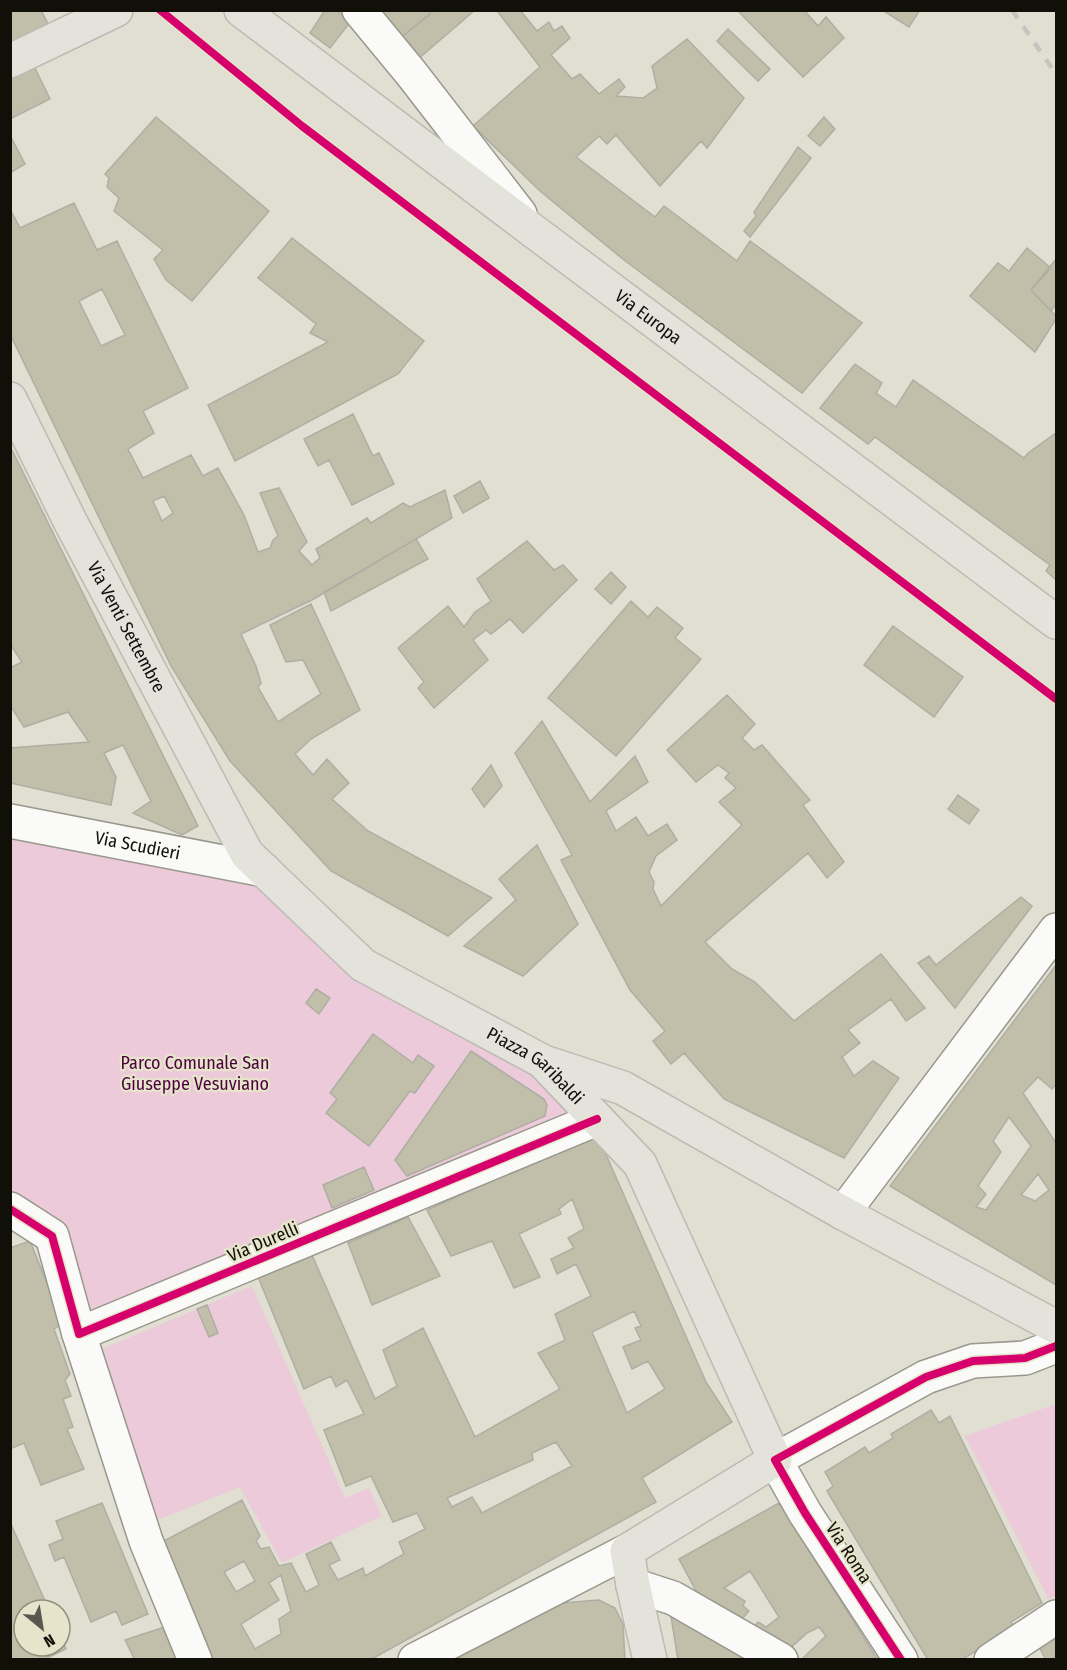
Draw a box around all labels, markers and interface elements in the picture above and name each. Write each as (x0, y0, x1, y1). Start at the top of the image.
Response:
street label: Via Europa (610, 285, 686, 349)
street label: Via Venti Settembre (83, 558, 170, 696)
street label: Via Scudieri (93, 827, 182, 865)
street label: Piazza Garibaldi (483, 1022, 588, 1109)
park label: Parco Comunale San Giuseppe Vesuviano (121, 1052, 269, 1095)
street label: Via Durelli (224, 1217, 302, 1267)
street label: Via Roma (821, 1518, 877, 1588)
north arrow (12, 1598, 72, 1658)
text: N (40, 1630, 58, 1651)

